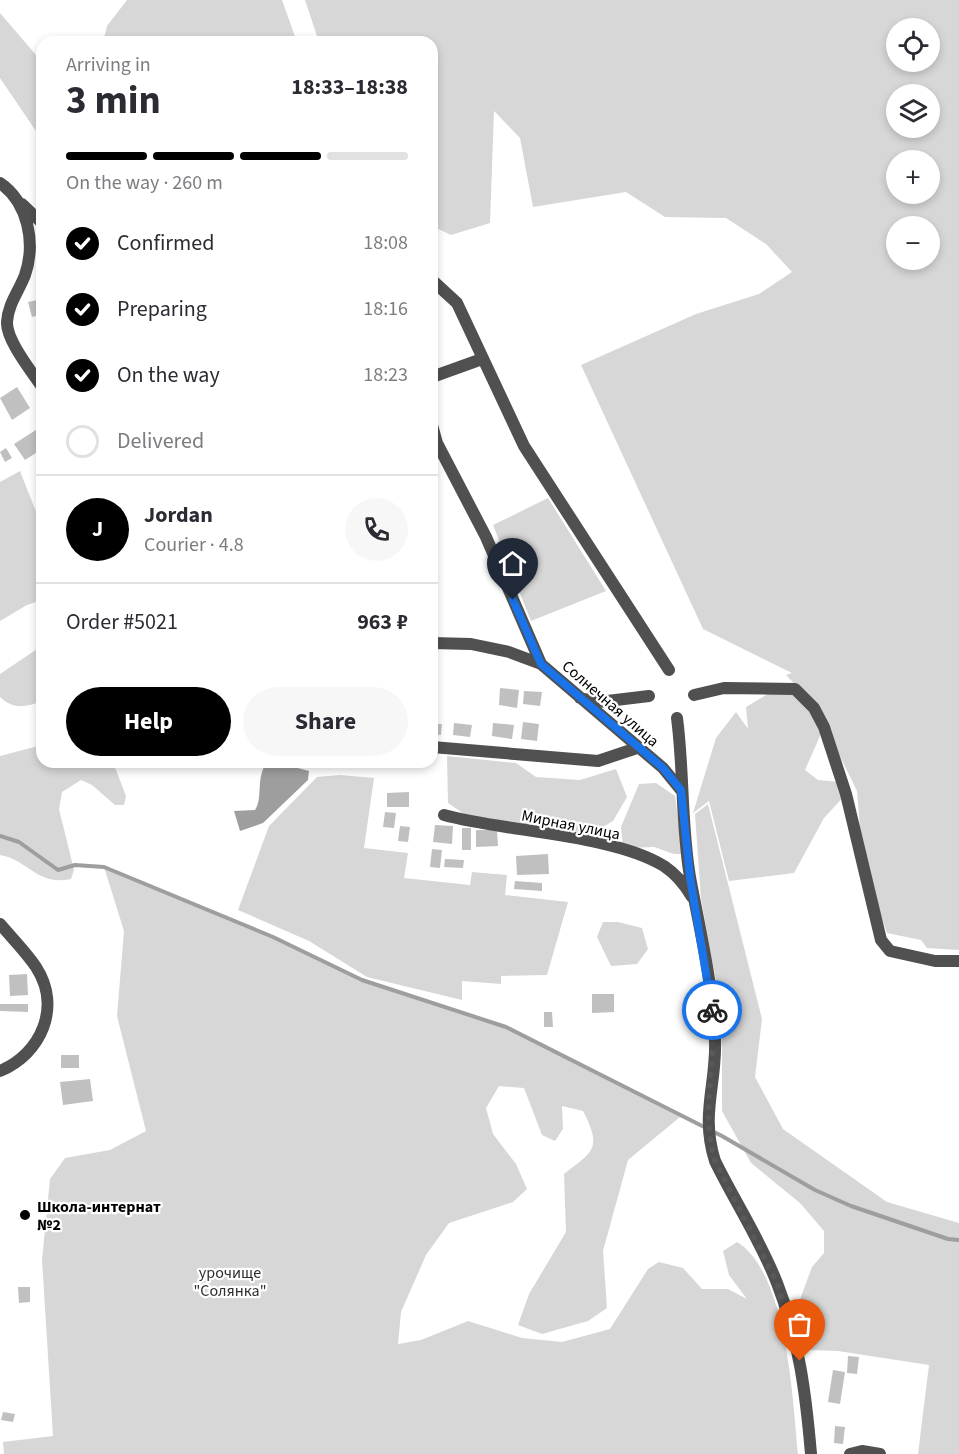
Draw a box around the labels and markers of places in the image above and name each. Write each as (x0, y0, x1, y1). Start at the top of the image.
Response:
pin (487, 538, 538, 600)
place label: Школа-интернат №2 (37, 1196, 161, 1236)
marker: Школа-интернат №2 (18, 1208, 32, 1222)
pin (774, 1299, 825, 1361)

